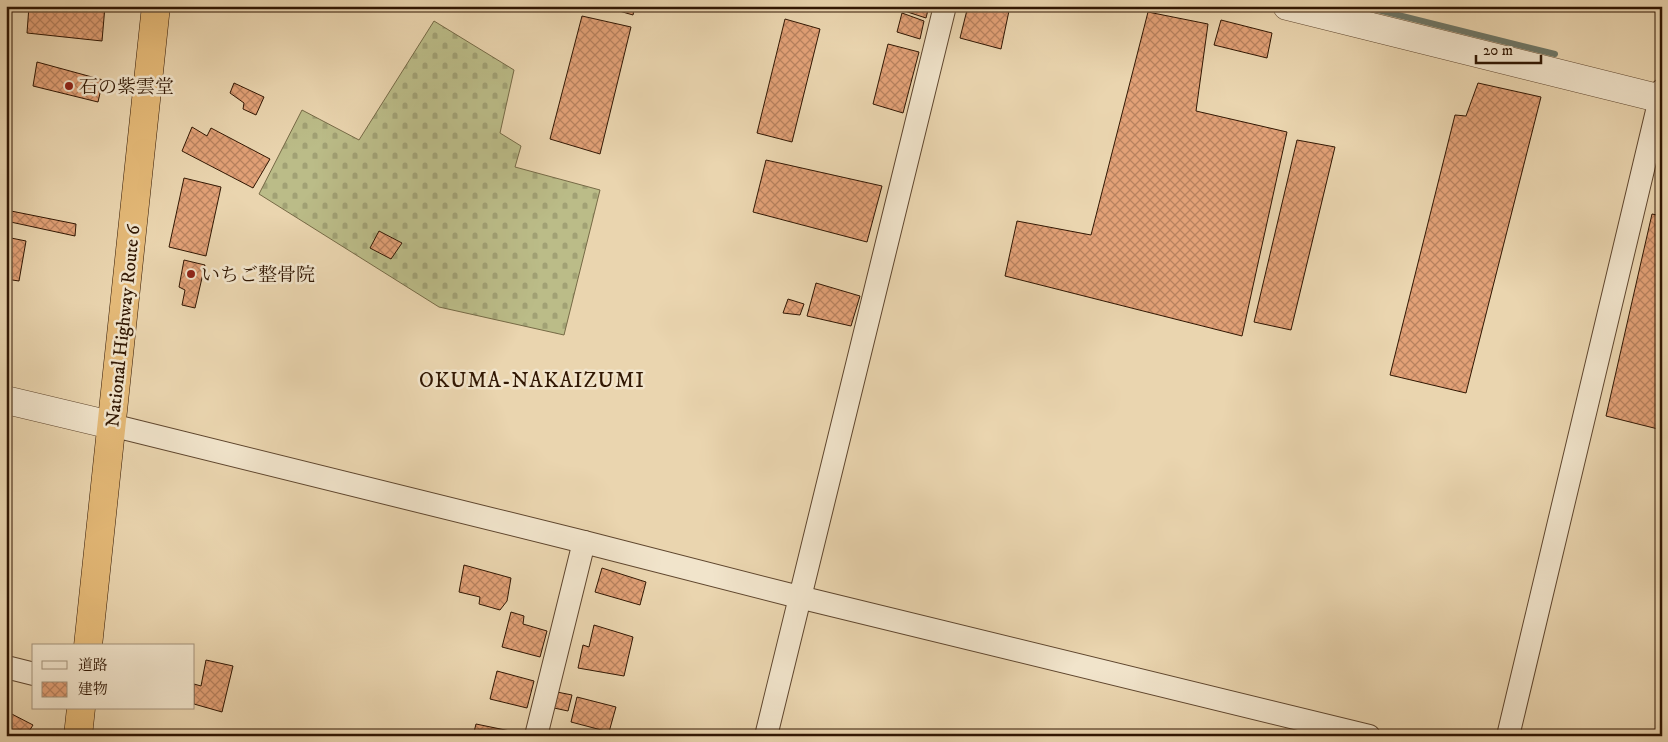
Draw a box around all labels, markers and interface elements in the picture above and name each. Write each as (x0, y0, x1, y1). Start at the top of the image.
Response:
scale bar (1476, 32, 1540, 64)
text: 20 m (1483, 41, 1513, 60)
place label: 石の紫雲堂 (79, 76, 174, 99)
marker: 石の紫雲堂 (63, 80, 75, 92)
street label: National Highway Route 6 (101, 223, 146, 428)
place label: いちご整骨院 (201, 264, 315, 287)
marker: いちご整骨院 (185, 268, 197, 280)
district label: OKUMA-NAKAIZUMI (419, 368, 645, 394)
legend (32, 644, 195, 710)
text: 道路 (78, 656, 108, 675)
text: 建物 (78, 680, 108, 699)

